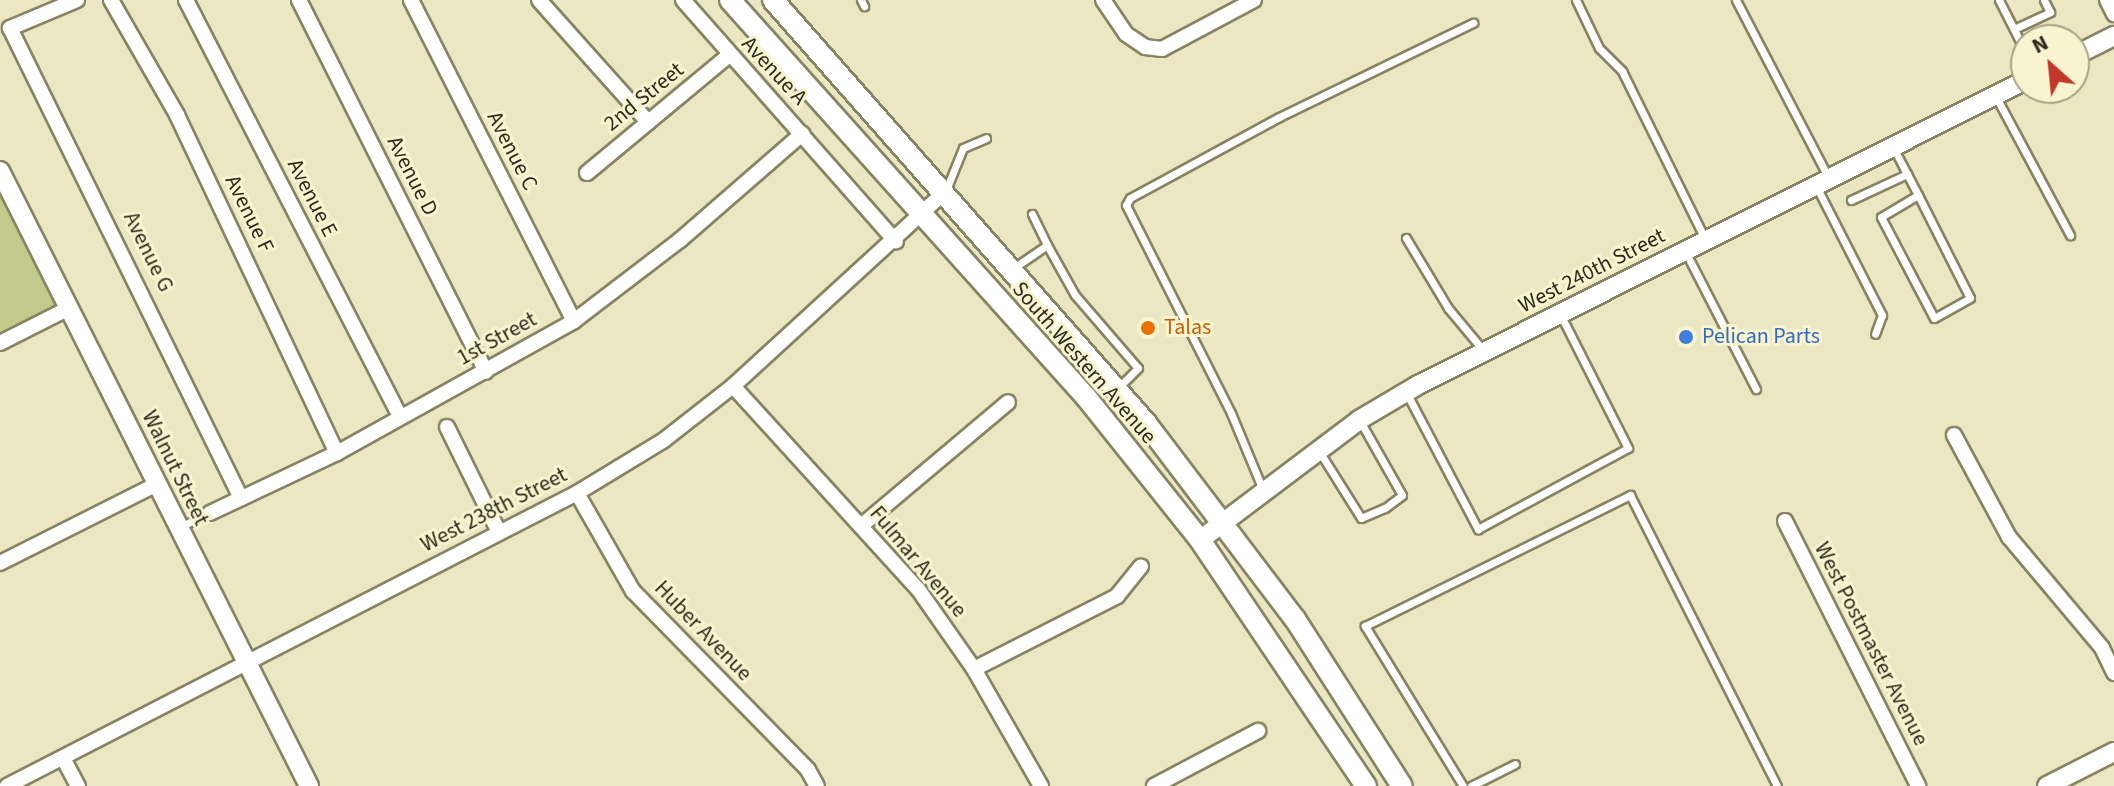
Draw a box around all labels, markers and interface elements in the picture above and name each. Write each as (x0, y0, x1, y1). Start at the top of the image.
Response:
north arrow (2010, 24, 2090, 104)
text: N (2026, 27, 2054, 62)
street label: Avenue A (736, 31, 812, 111)
street label: 2nd Street (599, 57, 689, 137)
street label: Avenue C (481, 107, 543, 195)
street label: Avenue D (381, 132, 443, 220)
street label: Avenue E (281, 155, 343, 241)
street label: Avenue F (219, 171, 279, 257)
street label: Avenue G (117, 208, 179, 296)
street label: West 240th Street (1514, 223, 1670, 319)
street label: South Western Avenue (1006, 276, 1162, 450)
street label: 1st Street (453, 306, 541, 372)
place label: Talas (1164, 315, 1211, 341)
marker: Talas (1139, 319, 1157, 337)
place label: Pelican Parts (1702, 324, 1820, 350)
marker: Pelican Parts (1677, 328, 1695, 346)
street label: Walnut Street (136, 406, 214, 530)
street label: West 238th Street (416, 462, 572, 558)
street label: Fulmar Avenue (864, 501, 972, 623)
street label: West Postmaster Avenue (1808, 538, 1934, 750)
street label: Huber Avenue (649, 575, 757, 687)

